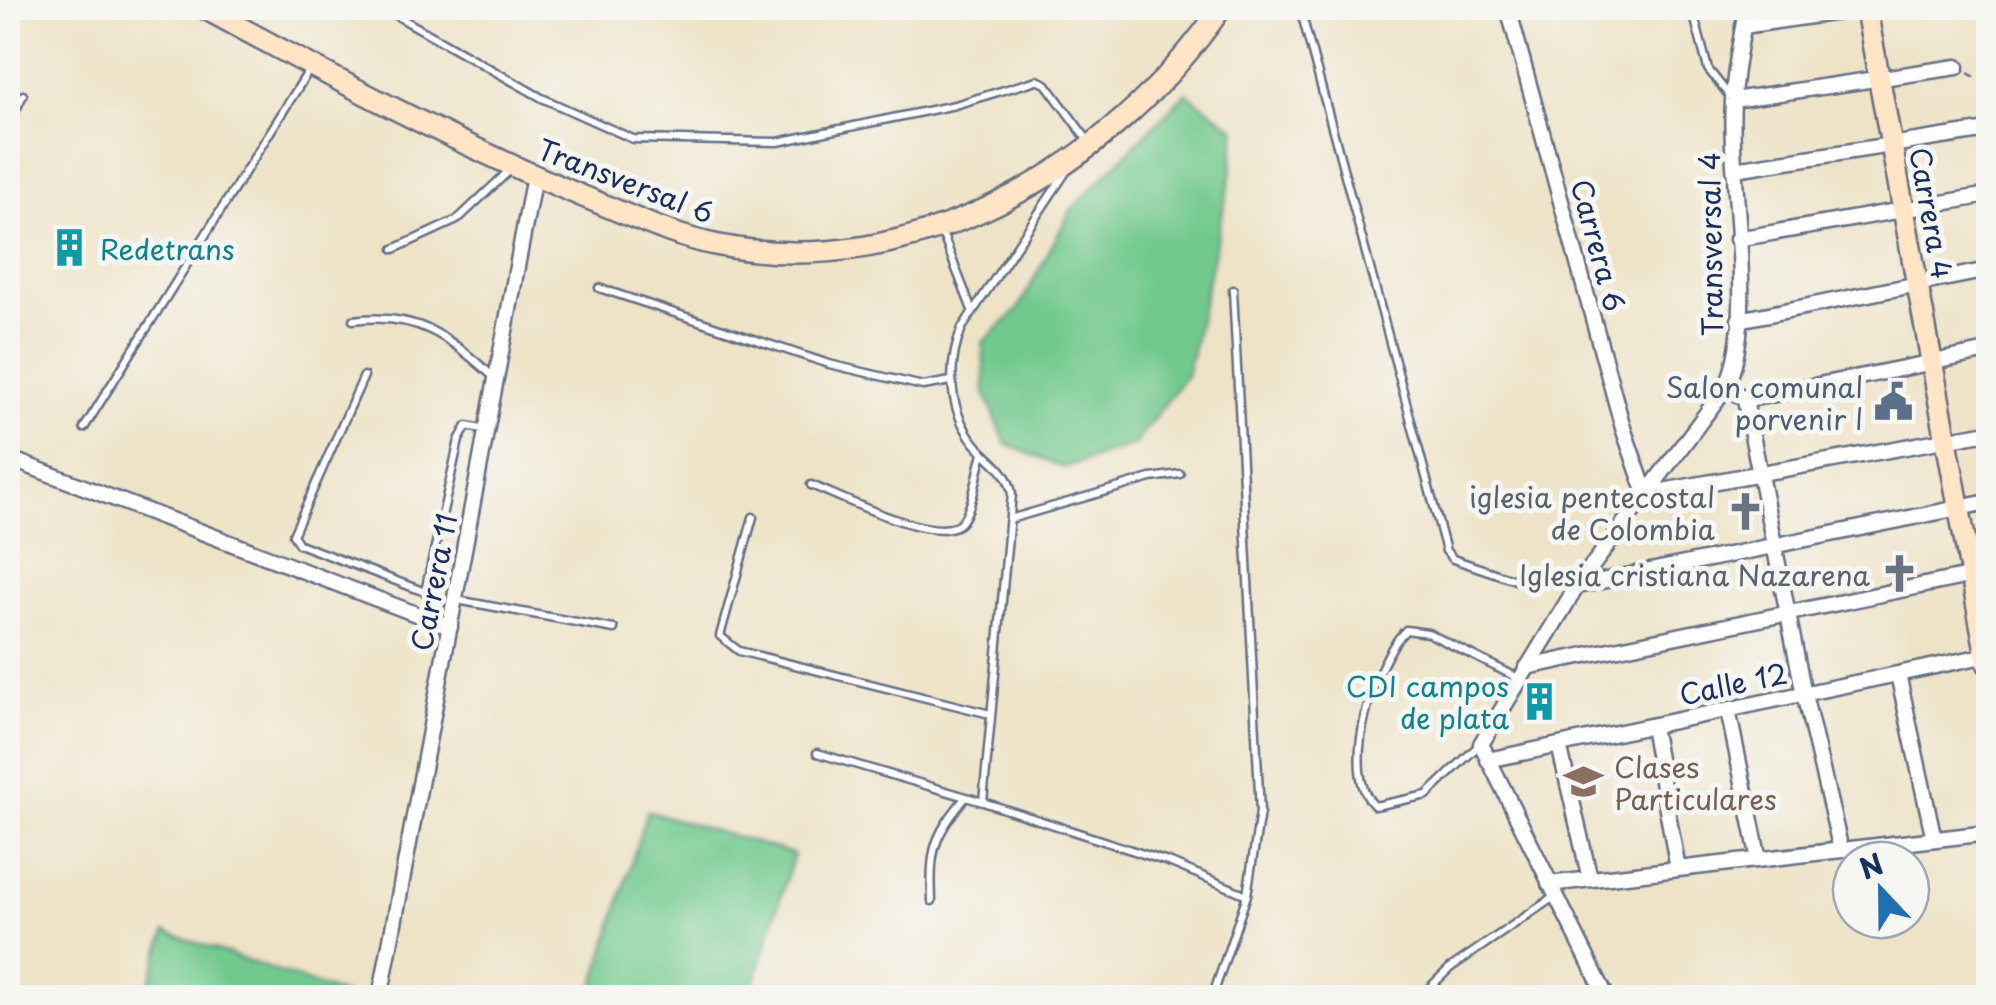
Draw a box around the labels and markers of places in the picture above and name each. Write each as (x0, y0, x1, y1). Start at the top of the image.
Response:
building icon: Redetrans (49, 227, 91, 269)
place label: Redetrans (100, 227, 235, 270)
place label: Salon comunal porvenir l (1665, 365, 1863, 440)
public building icon: Salon comunal porvenir l (1872, 381, 1914, 423)
place label: iglesia pentecostal de Colombia (1469, 475, 1716, 550)
church icon: iglesia pentecostal de Colombia (1724, 491, 1766, 533)
place label: Iglesia cristiana Nazarena (1519, 553, 1871, 596)
church icon: Iglesia cristiana Nazarena (1879, 553, 1921, 595)
place label: CDI campos de plata (1346, 664, 1509, 739)
building icon: CDI campos de plata (1518, 680, 1560, 722)
place label: Clases Particulares (1614, 745, 1777, 820)
school or university icon: Clases Particulares (1563, 761, 1605, 803)

